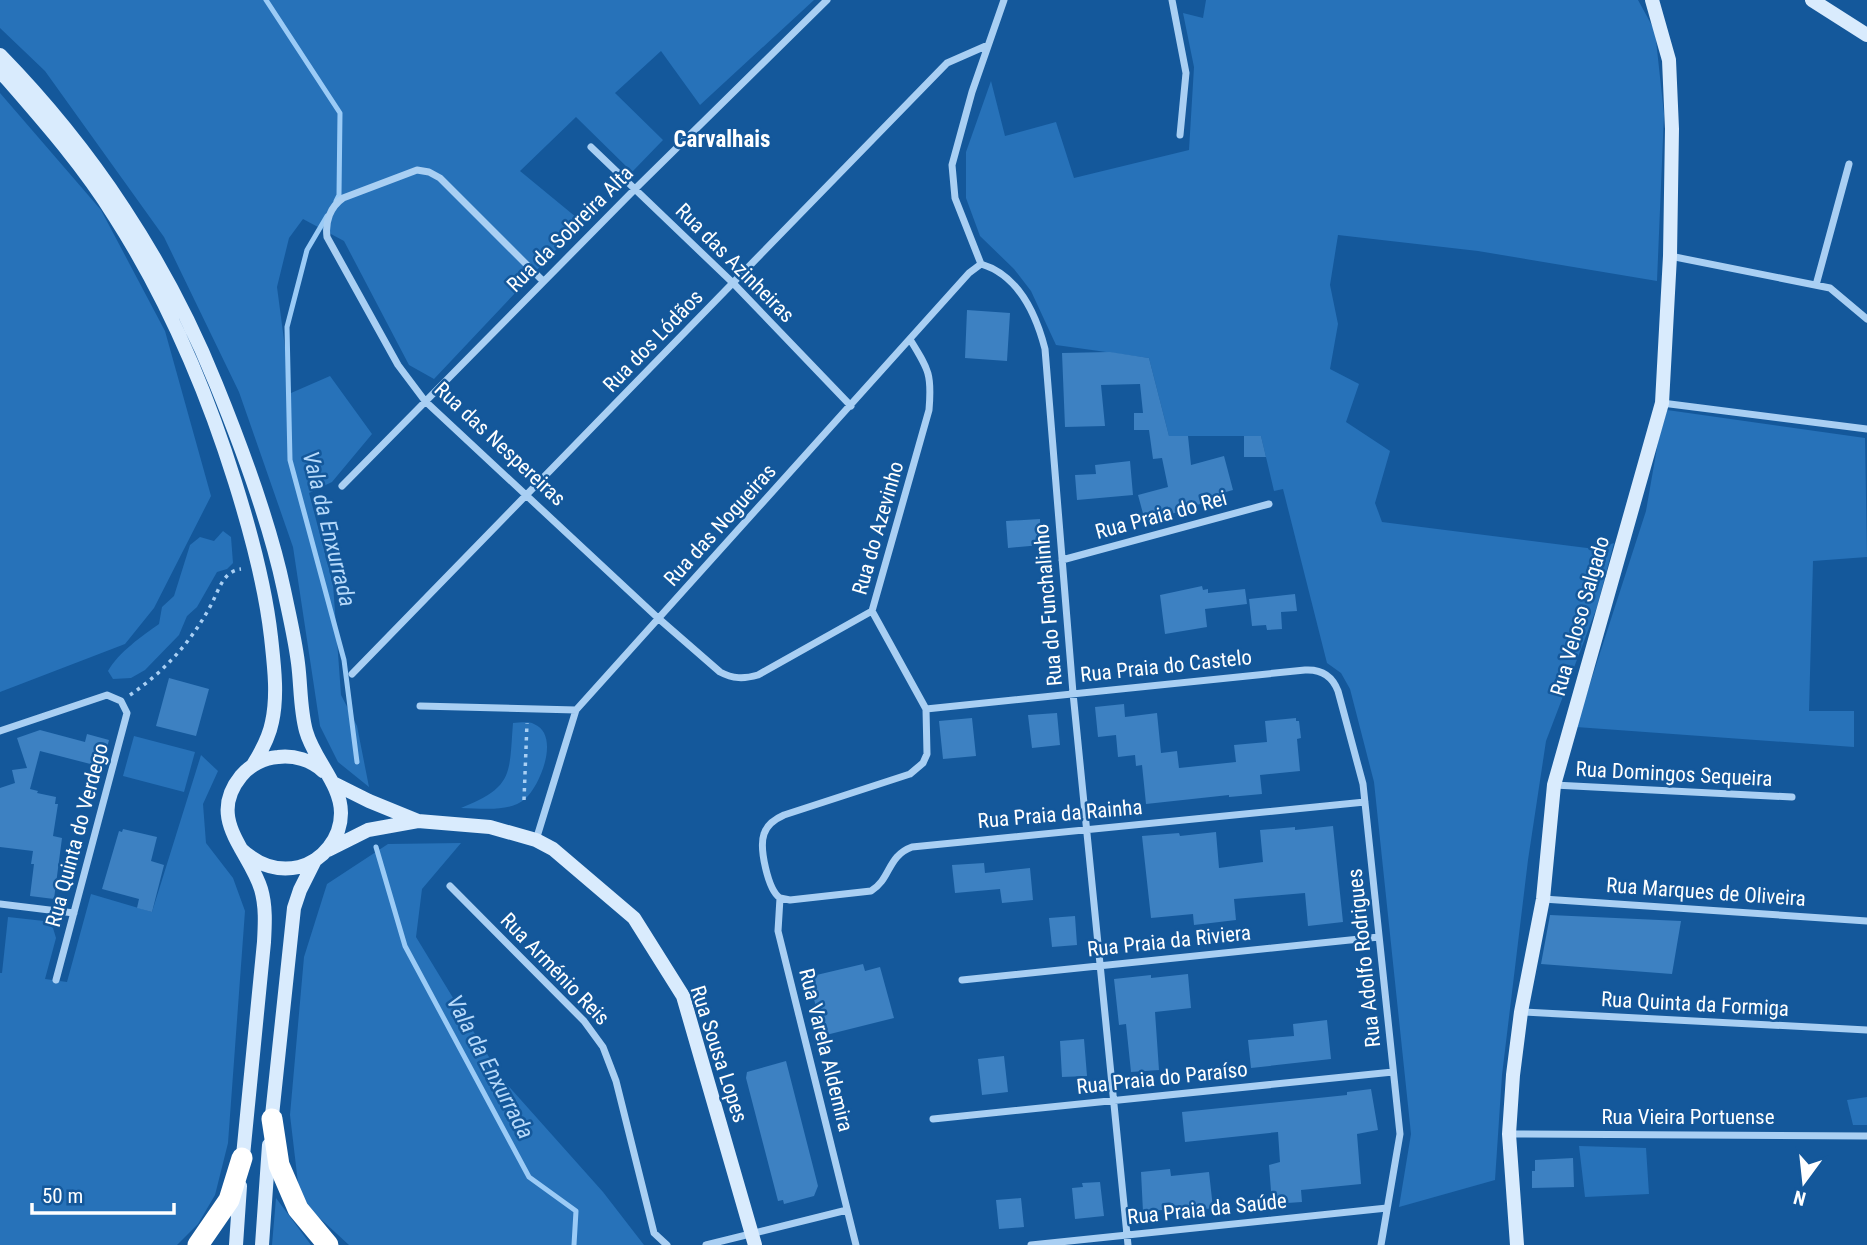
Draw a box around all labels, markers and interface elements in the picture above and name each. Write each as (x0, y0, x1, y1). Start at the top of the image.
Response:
district label: Carvalhais (674, 126, 770, 153)
street label: Rua da Sobreira Alta (502, 161, 638, 297)
street label: Rua das Azinheiras (671, 199, 799, 327)
street label: Rua dos Lódãos (598, 285, 708, 397)
street label: Rua das Nespereiras (430, 377, 570, 511)
water label: Vala da Enxurrada (297, 449, 361, 609)
street label: Rua das Nogueiras (659, 459, 781, 591)
street label: Rua do Azevinho (847, 459, 909, 597)
street label: Rua Praia do Rei (1093, 486, 1229, 544)
street label: Rua do Funchalinho (1029, 523, 1067, 687)
street label: Rua Veloso Salgado (1546, 533, 1614, 699)
street label: Rua Praia do Castelo (1079, 645, 1253, 687)
street label: Rua Quinta do Verdego (41, 740, 113, 930)
street label: Rua Domingos Sequeira (1575, 757, 1773, 791)
street label: Rua Praia da Rainha (977, 795, 1143, 833)
street label: Rua Adolfo Rodrigues (1343, 868, 1385, 1048)
street label: Rua Marques de Oliveira (1605, 873, 1807, 911)
street label: Rua Arménio Reis (496, 908, 614, 1030)
street label: Rua Praia da Riviera (1086, 920, 1252, 962)
street label: Rua Varela Aldemira (794, 966, 858, 1134)
street label: Rua Sousa Lopes (686, 983, 752, 1125)
street label: Rua Quinta da Formiga (1600, 987, 1790, 1021)
water label: Vala da Enxurrada (441, 991, 539, 1143)
street label: Rua Praia do Paraíso (1075, 1057, 1249, 1099)
street label: Rua Vieira Portuense (1601, 1105, 1775, 1129)
north arrow (1769, 1147, 1839, 1217)
scale bar (32, 1172, 173, 1216)
text: 50 m (42, 1184, 83, 1208)
text: N (1791, 1185, 1808, 1211)
street label: Rua Praia da Saúde (1126, 1189, 1288, 1229)

